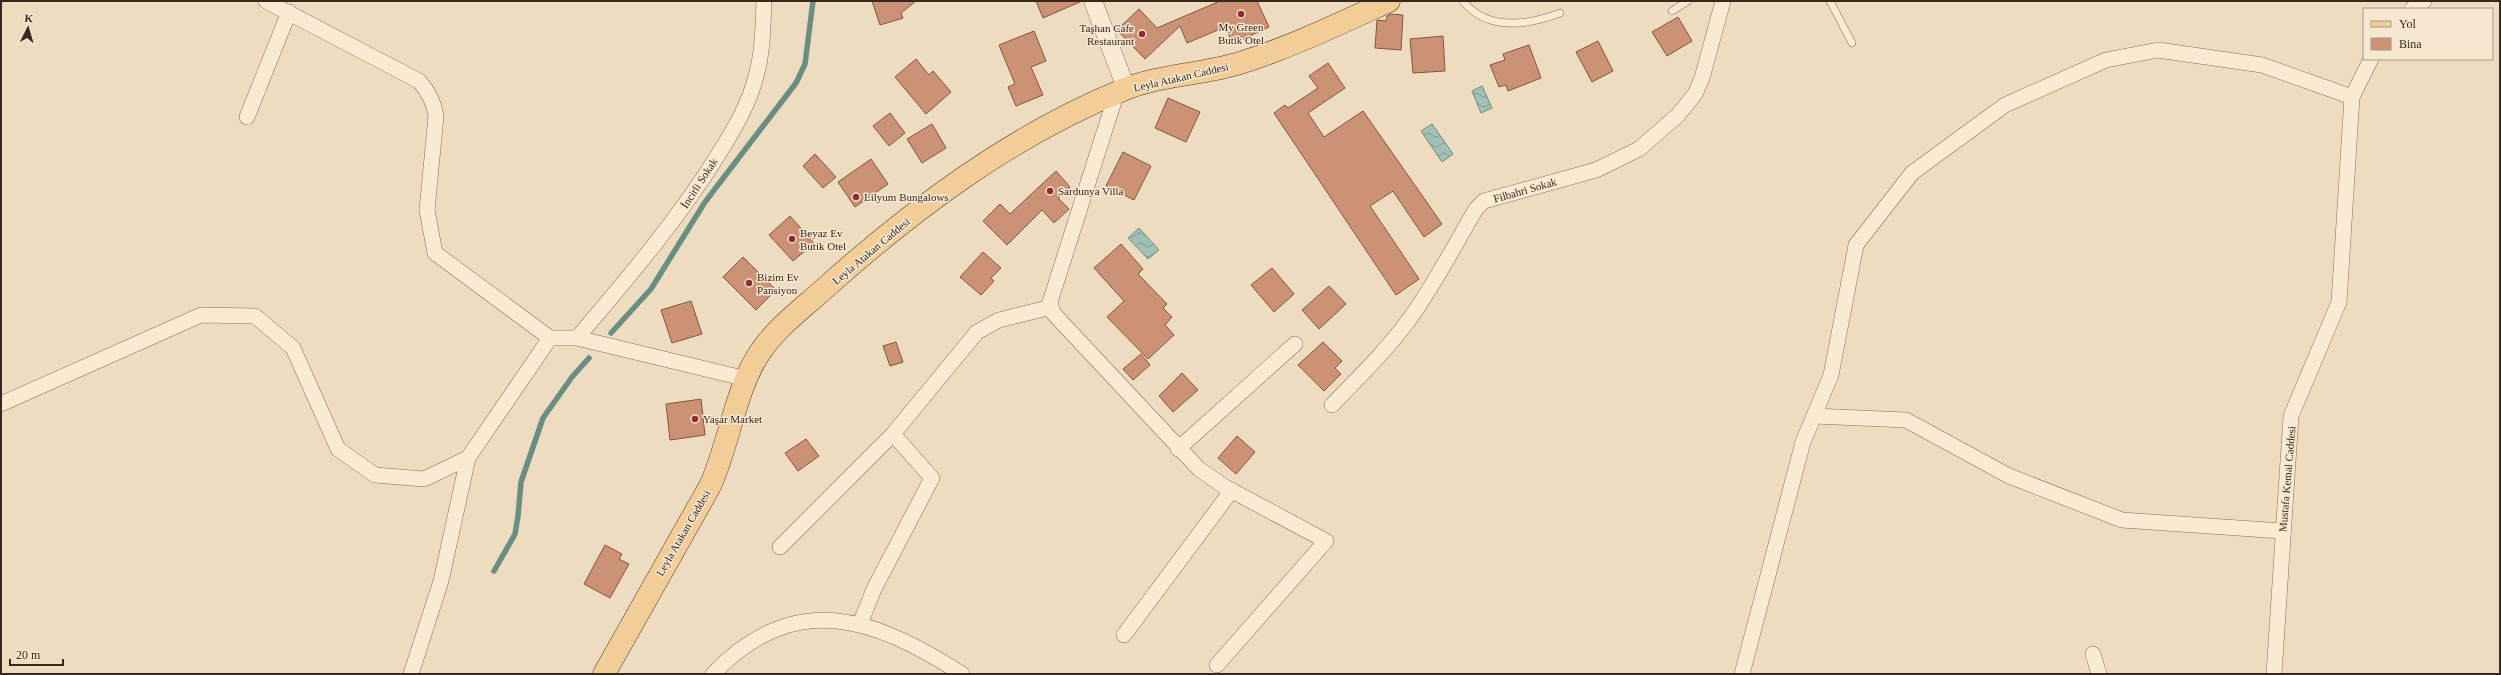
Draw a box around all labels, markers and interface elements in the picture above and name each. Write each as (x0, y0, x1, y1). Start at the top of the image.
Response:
north arrow (8, 8, 48, 48)
legend (2363, 8, 2493, 60)
marker: My Green Butik Otel (1236, 9, 1246, 19)
text: K (24, 12, 34, 24)
text: Yol (2399, 17, 2416, 31)
place label: My Green Butik Otel (1218, 21, 1264, 46)
place label: Taşhan Cafe Restaurant (1079, 22, 1134, 47)
marker: Taşhan Cafe Restaurant (1137, 29, 1147, 39)
text: Bina (2399, 37, 2422, 51)
street label: Leyla Atakan Caddesi (1132, 60, 1230, 94)
street label: İncirli Sokak (678, 155, 720, 210)
street label: Filbahri Sokak (1492, 175, 1558, 205)
place label: Sardunya Villa (1058, 185, 1124, 197)
marker: Sardunya Villa (1045, 186, 1055, 196)
place label: Lilyum Bungalows (864, 191, 949, 203)
marker: Lilyum Bungalows (851, 192, 861, 202)
street label: Leyla Atakan Caddesi (830, 215, 912, 287)
place label: Beyaz Ev Butik Otel (800, 227, 846, 252)
marker: Beyaz Ev Butik Otel (787, 234, 797, 244)
place label: Bizim Ev Pansiyon (757, 271, 799, 296)
marker: Bizim Ev Pansiyon (744, 278, 754, 288)
place label: Yaşar Market (703, 413, 762, 425)
marker: Yaşar Market (690, 414, 700, 424)
street label: Mustafa Kemal Caddesi (2276, 426, 2298, 532)
street label: Leyla Atakan Caddesi (654, 488, 712, 578)
scale bar (10, 641, 63, 667)
text: 20 m (16, 648, 41, 662)

